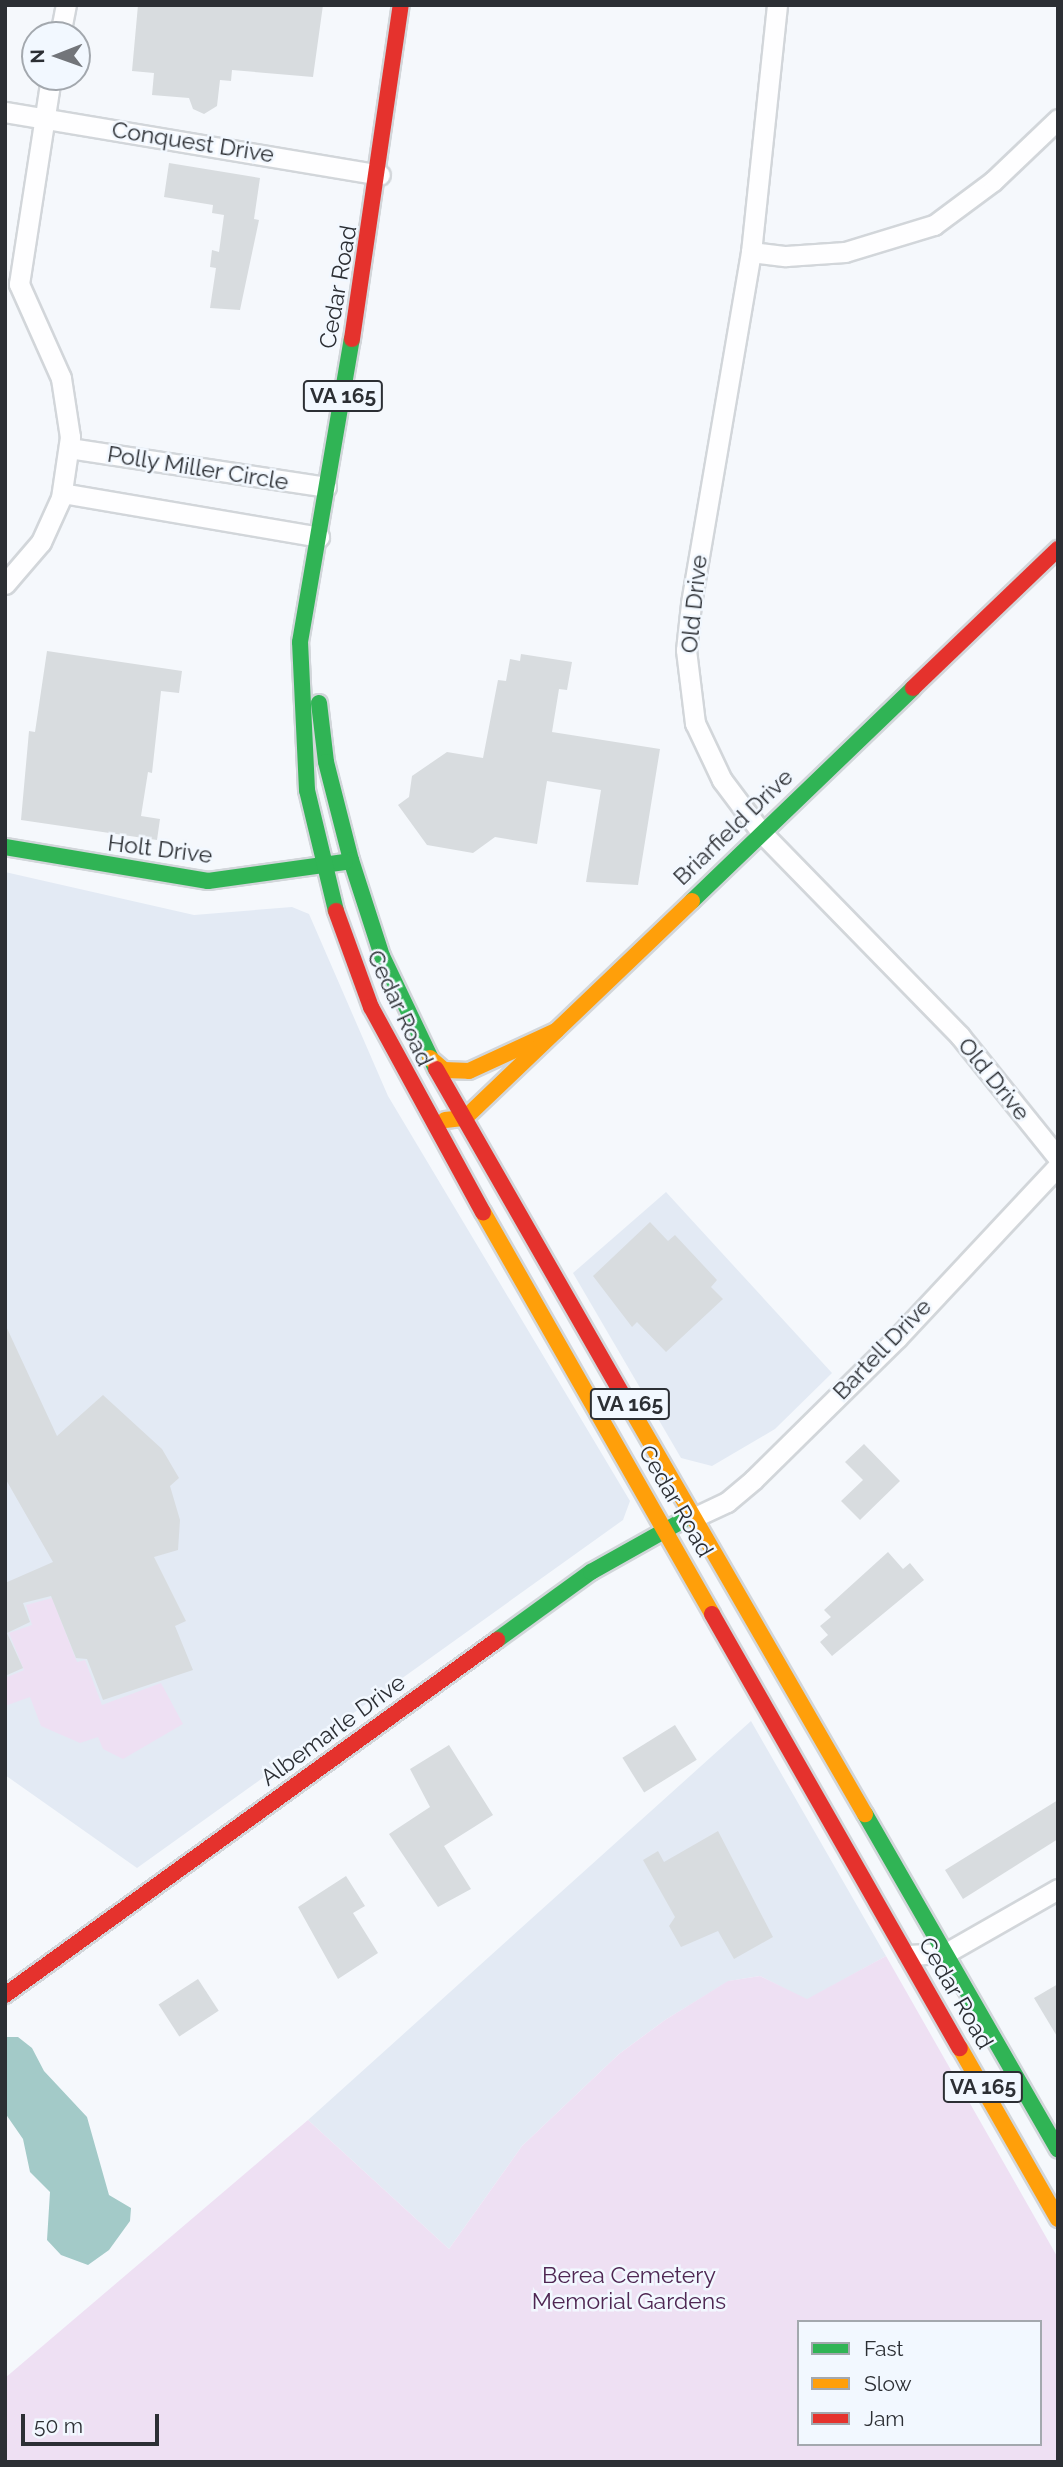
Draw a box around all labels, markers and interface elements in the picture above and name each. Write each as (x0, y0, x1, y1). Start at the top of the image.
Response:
north arrow (21, 21, 91, 91)
text: N (26, 49, 48, 64)
street label: Conquest Drive (110, 116, 276, 168)
street label: Cedar Road (314, 223, 362, 351)
road number: VA 165 (301, 378, 385, 414)
street label: Polly Miller Circle (105, 440, 291, 496)
street label: Old Drive (675, 554, 713, 654)
street label: Briarfield Drive (668, 763, 798, 891)
street label: Holt Drive (106, 829, 214, 869)
street label: Cedar Road (361, 945, 439, 1071)
street label: Old Drive (952, 1032, 1036, 1126)
street label: Bartell Drive (827, 1293, 937, 1405)
road number: VA 165 (588, 1386, 672, 1422)
street label: Cedar Road (633, 1440, 719, 1562)
street label: Albemarle Drive (255, 1668, 411, 1792)
street label: Cedar Road (913, 1932, 999, 2054)
road number: VA 165 (941, 2070, 1025, 2104)
park label: Berea Cemetery Memorial Gardens (531, 2261, 727, 2315)
legend (797, 2320, 1042, 2446)
text: Fast (864, 2336, 904, 2361)
text: Slow (864, 2371, 912, 2396)
scale bar (24, 2400, 163, 2444)
text: Jam (864, 2406, 905, 2431)
text: 50 m (34, 2413, 83, 2438)

